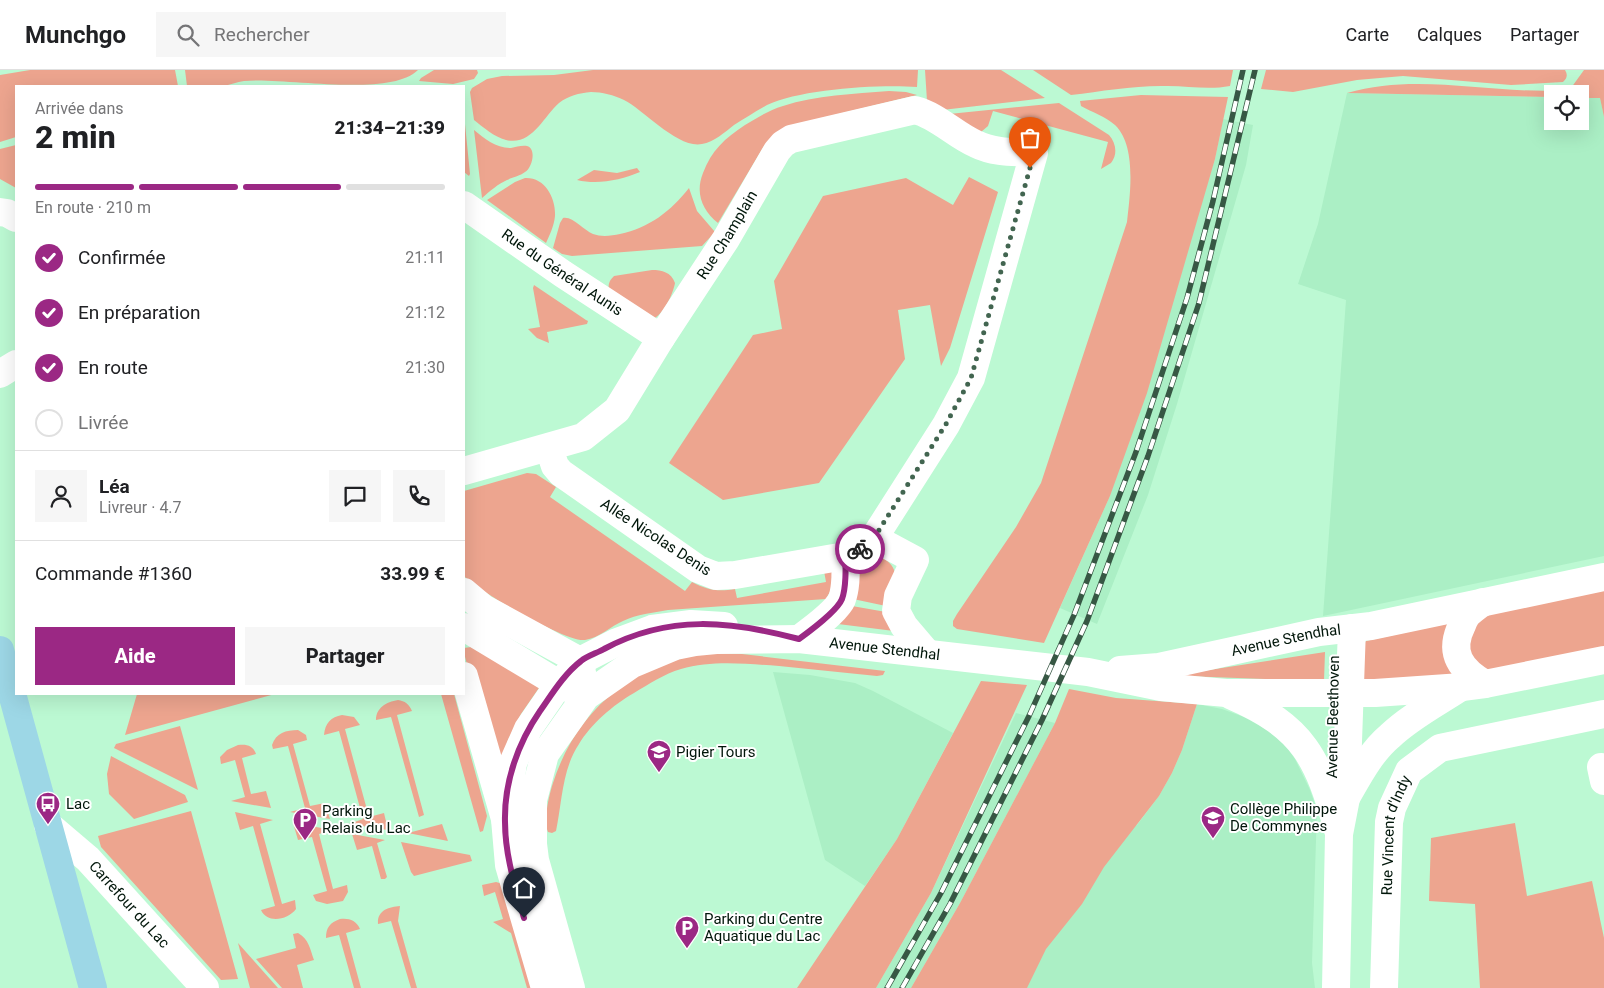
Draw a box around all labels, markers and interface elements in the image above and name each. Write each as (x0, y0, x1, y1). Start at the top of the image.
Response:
search box (156, 12, 506, 57)
text: Munchgo (25, 21, 126, 49)
icon: search (174, 21, 202, 49)
text: Rechercher (214, 23, 310, 46)
text: Carte (1346, 24, 1389, 45)
text: Calques (1417, 24, 1482, 45)
text: Partager (1510, 24, 1579, 45)
map controls (1544, 85, 1589, 130)
button: locate (1544, 85, 1589, 130)
text: Arrivée dans (35, 99, 124, 118)
text: 21:34–21:39 (334, 116, 445, 139)
pin (1009, 117, 1051, 168)
text: 2 min (35, 118, 116, 156)
icon: bag (1016, 124, 1044, 152)
street label: Rue Champlain (693, 187, 761, 283)
text: En route · 210 m (35, 198, 151, 217)
street label: Rue du Général Aunis (498, 225, 626, 320)
icon: check (35, 244, 63, 272)
text: Confirmée (78, 246, 165, 269)
text: 21:11 (405, 248, 445, 267)
icon: check (35, 299, 63, 327)
text: En préparation (78, 301, 201, 324)
text: 21:12 (405, 303, 445, 322)
icon: check (35, 354, 63, 382)
text: En route (78, 356, 148, 379)
text: 21:30 (405, 358, 445, 377)
text: Livrée (78, 411, 128, 434)
button: person (35, 470, 87, 522)
button: chat (329, 470, 381, 522)
button: phone (393, 470, 445, 522)
text: Léa (99, 475, 130, 498)
street label: Allée Nicolas Denis (597, 495, 715, 579)
text: Livreur · 4.7 (99, 498, 182, 517)
courier (835, 524, 885, 574)
icon: bike (846, 535, 874, 563)
text: Commande #1360 (35, 562, 192, 585)
text: 33.99 € (380, 562, 445, 585)
street label: Avenue Stendhal (1229, 621, 1342, 660)
button: Aide (35, 627, 235, 685)
button: Partager (245, 627, 445, 685)
street label: Avenue Stendhal (828, 634, 941, 664)
street label: Avenue Beethoven (1323, 655, 1343, 779)
school or university icon: Pigier Tours (646, 739, 672, 773)
place label: Pigier Tours (676, 743, 756, 761)
street label: Rue Vincent d'Indy (1378, 773, 1415, 896)
bus stop icon: Lac (35, 791, 61, 825)
place label: Lac (66, 795, 90, 813)
place label: Collège Philippe De Commynes (1230, 800, 1337, 835)
place label: Parking Relais du Lac (322, 802, 411, 837)
school or university icon: Collège Philippe De Commynes (1200, 805, 1226, 839)
parking icon: Parking Relais du Lac (292, 807, 318, 841)
street label: Carrefour du Lac (85, 857, 174, 952)
pin (503, 867, 545, 918)
icon: home (510, 874, 538, 902)
place label: Parking du Centre Aquatique du Lac (704, 910, 823, 945)
parking icon: Parking du Centre Aquatique du Lac (674, 915, 700, 949)

